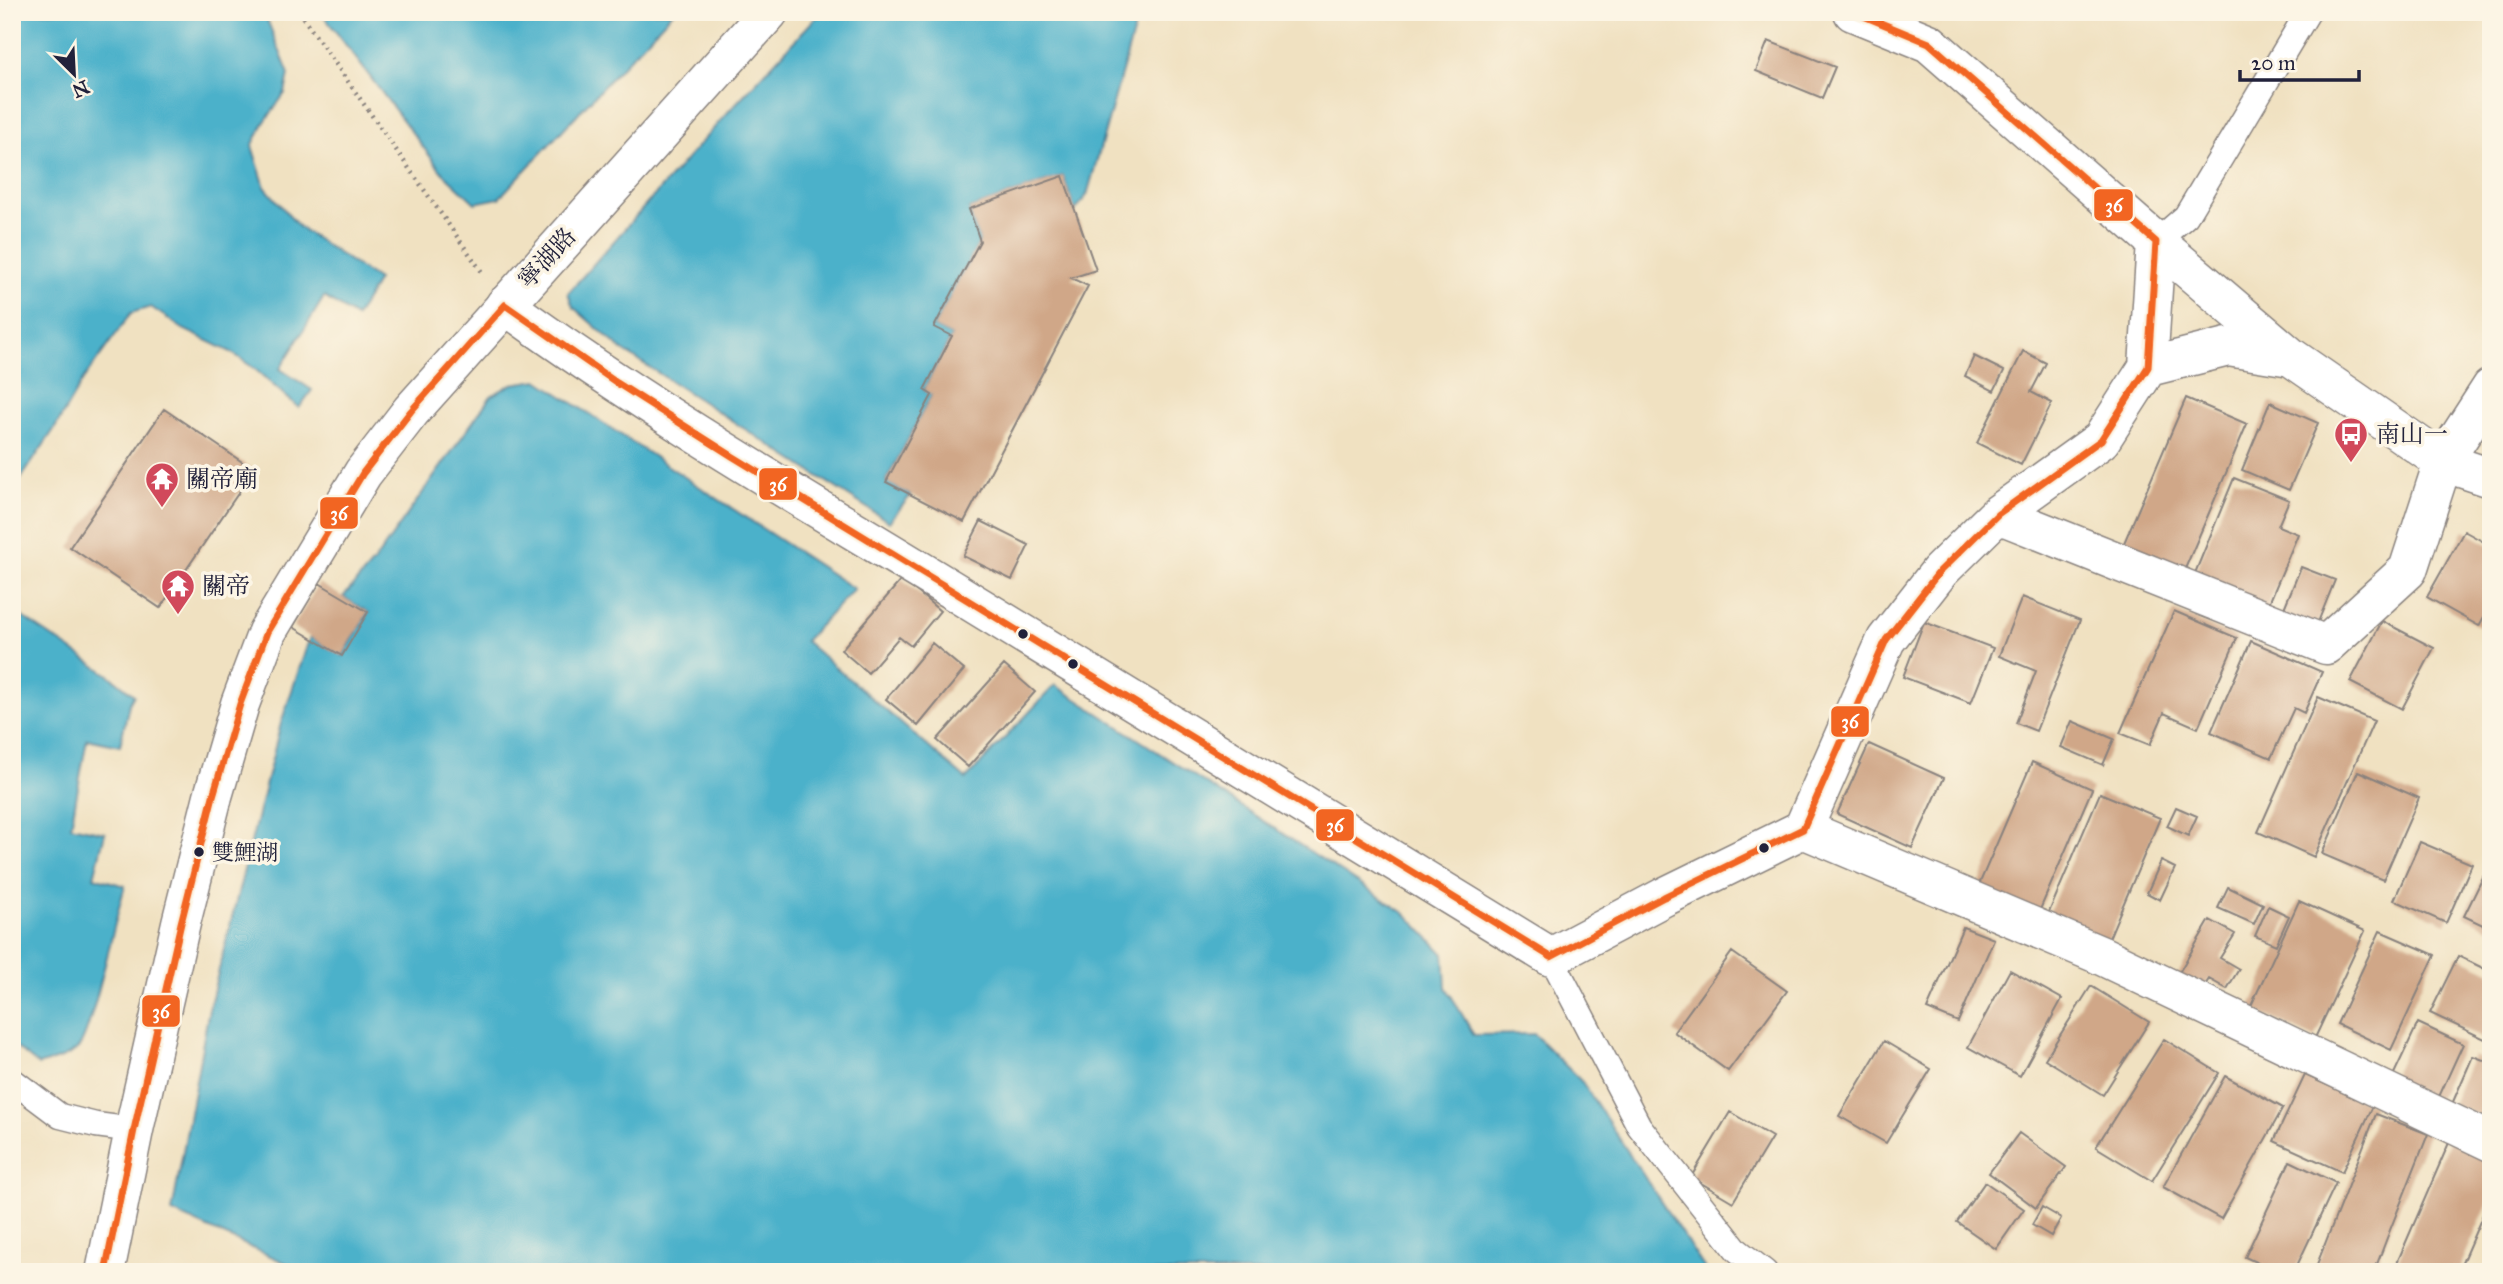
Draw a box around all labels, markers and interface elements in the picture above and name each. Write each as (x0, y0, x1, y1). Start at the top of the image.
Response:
north arrow (38, 38, 108, 108)
scale bar (2240, 38, 2360, 82)
text: 20 m (2251, 50, 2296, 76)
text: N (69, 75, 93, 103)
line badge: 36 (2093, 188, 2134, 222)
text: 36 (2105, 194, 2124, 218)
street label: 寧湖路 (512, 221, 582, 295)
bus stop icon: 南山一 (2332, 415, 2370, 464)
place label: 南山一 (2376, 419, 2448, 449)
temple icon: 關帝廟 (143, 460, 181, 509)
place label: 關帝廟 (186, 464, 258, 494)
line badge: 36 (758, 467, 798, 501)
text: 36 (769, 473, 788, 497)
line badge: 36 (319, 496, 359, 530)
text: 36 (330, 502, 349, 526)
temple icon: 關帝 (159, 567, 197, 616)
place label: 關帝 (202, 571, 250, 601)
unlabelled marker (1016, 627, 1030, 641)
unlabelled marker (1066, 657, 1080, 671)
line badge: 36 (1830, 705, 1870, 738)
text: 36 (1841, 710, 1860, 734)
line badge: 36 (1315, 808, 1355, 842)
text: 36 (1326, 814, 1345, 838)
place label: 雙鯉湖 (212, 839, 278, 866)
unlabelled marker (1757, 841, 1771, 855)
marker: 雙鯉湖 (192, 845, 206, 859)
line badge: 36 (141, 994, 181, 1028)
text: 36 (152, 1000, 171, 1024)

